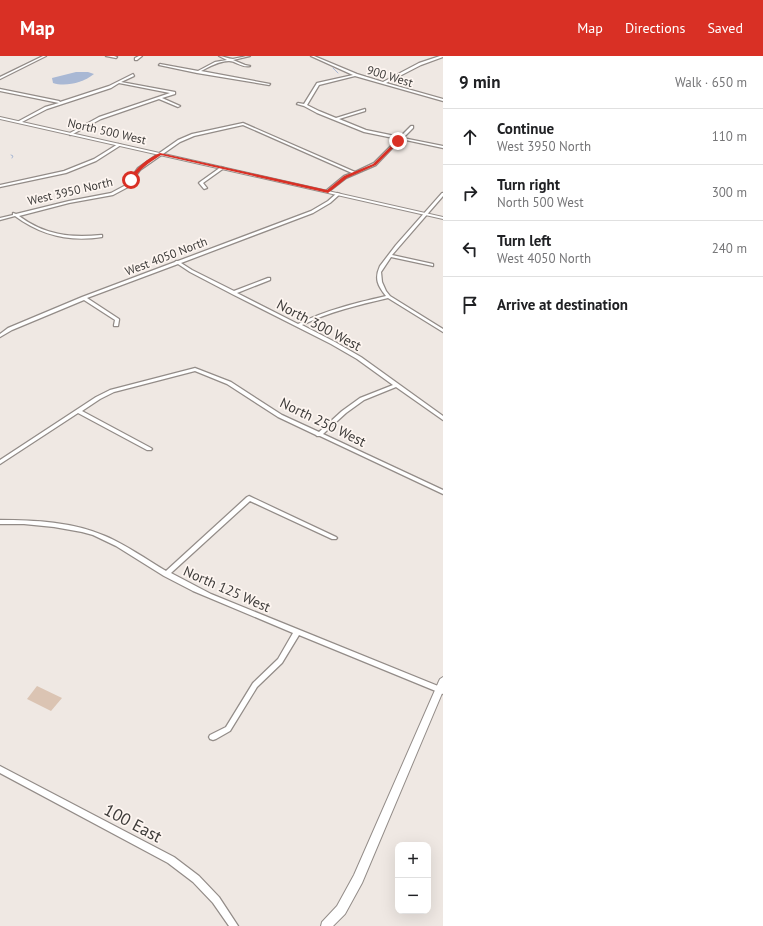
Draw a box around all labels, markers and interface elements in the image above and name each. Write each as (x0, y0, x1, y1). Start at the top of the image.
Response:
text: Map (20, 16, 55, 40)
text: Map (577, 19, 603, 37)
text: Directions (625, 19, 685, 37)
text: Saved (707, 19, 743, 37)
street label: 900 West (365, 62, 415, 90)
text: 9 min (459, 71, 500, 93)
text: Walk · 650 m (675, 74, 747, 91)
street label: North 500 West (66, 115, 148, 147)
text: Continue (497, 119, 554, 138)
icon: ahead (459, 126, 481, 148)
text: 110 m (712, 128, 747, 145)
route end (389, 132, 407, 150)
text: West 3950 North (497, 138, 591, 155)
route start (122, 171, 140, 189)
street label: West 3950 North (26, 174, 114, 208)
text: Turn right (497, 175, 560, 194)
icon: right (459, 182, 481, 204)
text: 300 m (712, 184, 747, 201)
text: North 500 West (497, 194, 584, 211)
text: Turn left (497, 231, 551, 250)
street label: West 4050 North (123, 233, 209, 279)
icon: left (459, 238, 481, 260)
text: 240 m (712, 240, 747, 257)
text: West 4050 North (497, 250, 591, 267)
icon: arrive (459, 294, 481, 316)
street label: North 300 West (274, 295, 365, 355)
text: Arrive at destination (497, 295, 628, 314)
street label: North 250 West (277, 393, 369, 451)
street label: North 125 West (181, 562, 274, 616)
street label: 100 East (100, 799, 166, 848)
map controls (395, 842, 431, 914)
button: + (395, 842, 431, 878)
button: − (395, 878, 431, 914)

